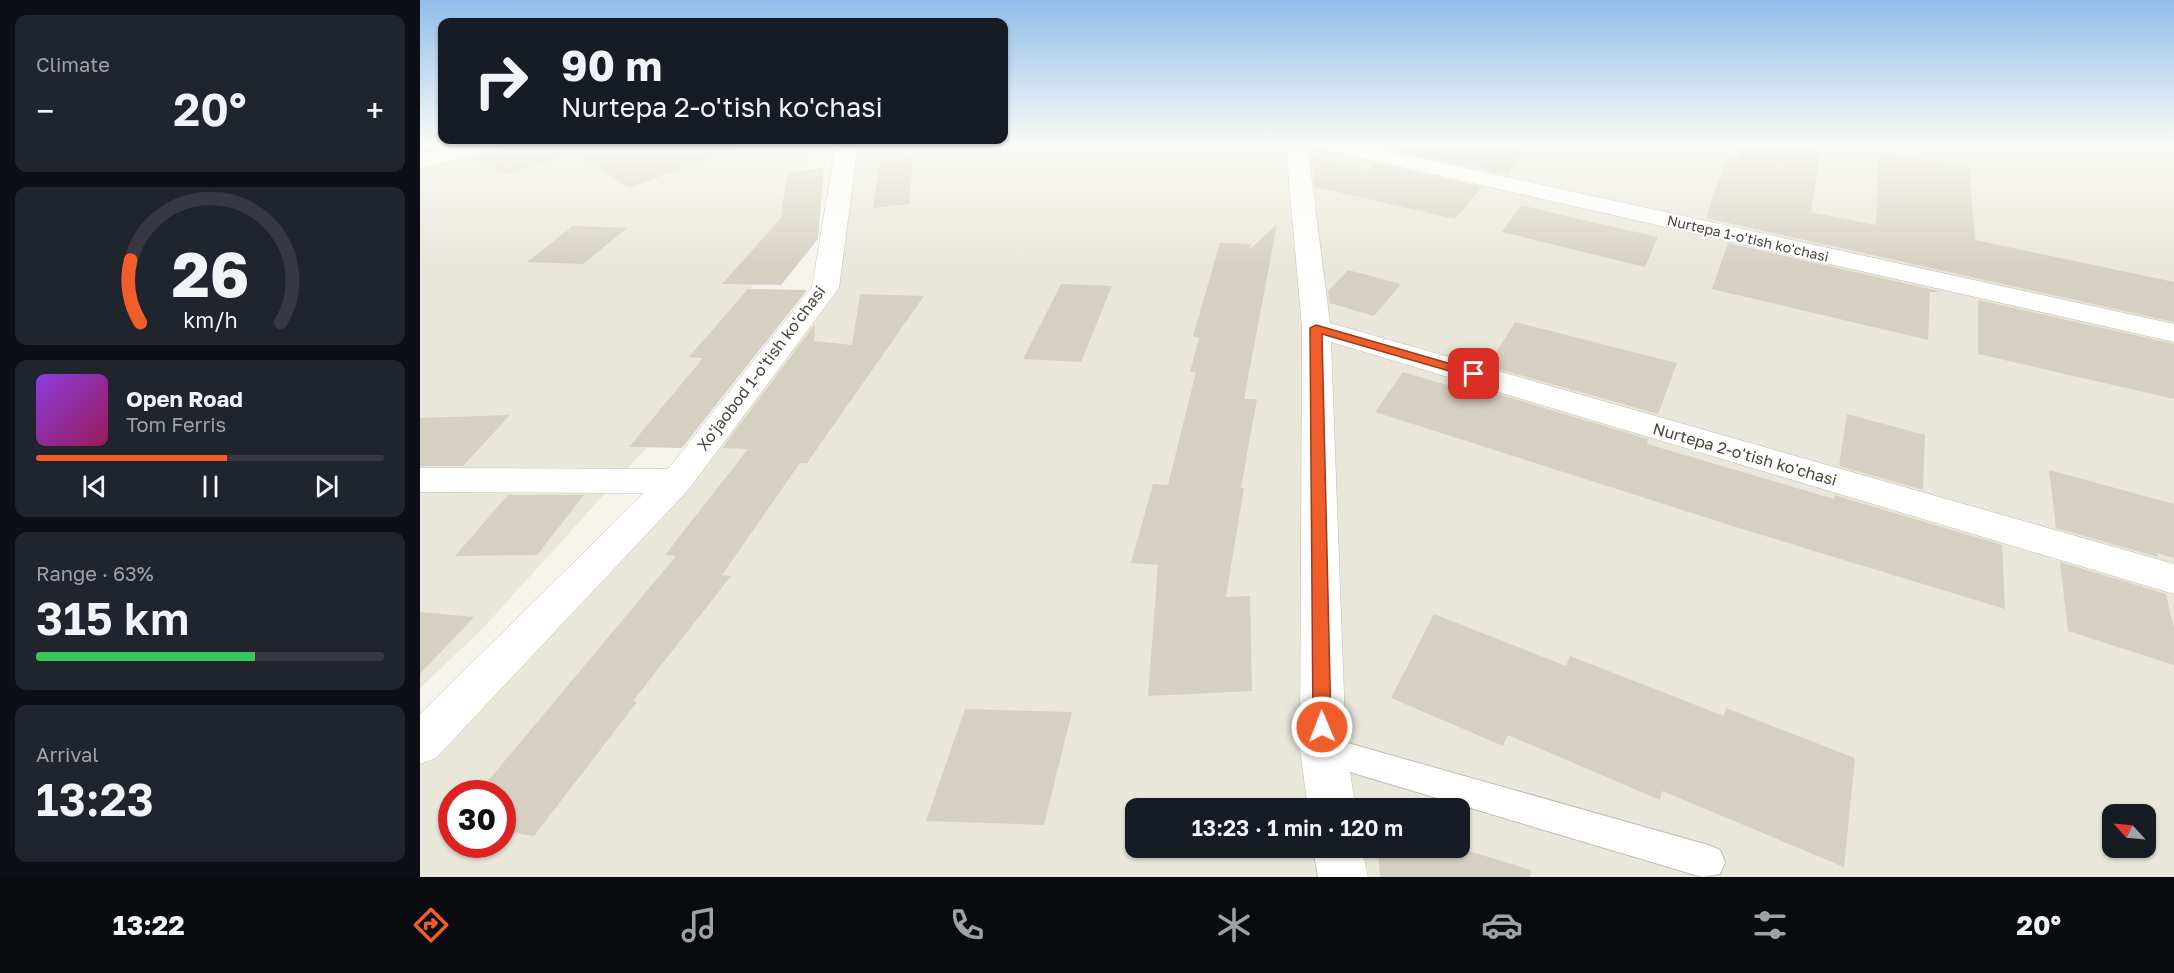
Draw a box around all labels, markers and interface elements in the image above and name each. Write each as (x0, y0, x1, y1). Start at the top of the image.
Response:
text: 90 m (561, 40, 662, 90)
icon: right (462, 42, 540, 120)
text: Climate (36, 52, 110, 76)
text: 20° (173, 82, 247, 136)
text: − (36, 91, 54, 130)
text: + (366, 91, 384, 130)
text: Nurtepa 2-o'tish ko'chasi (561, 91, 883, 123)
street label: Nurtepa 1-o'tish ko'chasi (1665, 211, 1831, 265)
text: 26 (171, 236, 249, 311)
street label: Xo'jaobod 1-o'tish ko'chasi (692, 281, 830, 455)
text: km/h (183, 308, 237, 334)
pin (1448, 348, 1499, 399)
icon: arrive (1457, 357, 1490, 390)
text: Open Road (126, 385, 243, 412)
text: Tom Ferris (126, 412, 226, 436)
street label: Nurtepa 2-o'tish ko'chasi (1651, 418, 1839, 490)
icon: previous (78, 470, 111, 503)
icon: pause (194, 470, 227, 503)
icon: next (310, 470, 343, 503)
text: Range · 63% (36, 561, 154, 585)
text: 315 km (36, 591, 189, 645)
position arrow (1290, 695, 1354, 759)
text: Arrival (36, 742, 99, 766)
text: 13:23 (36, 772, 154, 826)
speed limit sign: 30 (438, 780, 516, 858)
north arrow (2102, 804, 2156, 858)
map controls (2102, 804, 2156, 858)
text: 13:23 · 1 min · 120 m (1192, 814, 1403, 841)
icon: directions (410, 904, 452, 946)
icon: music (678, 904, 720, 946)
icon: phone (946, 904, 988, 946)
icon: climate (1213, 904, 1255, 946)
icon: car (1481, 904, 1523, 946)
icon: filters (1749, 904, 1791, 946)
text: 13:22 (113, 909, 185, 941)
text: 20° (2017, 909, 2061, 941)

